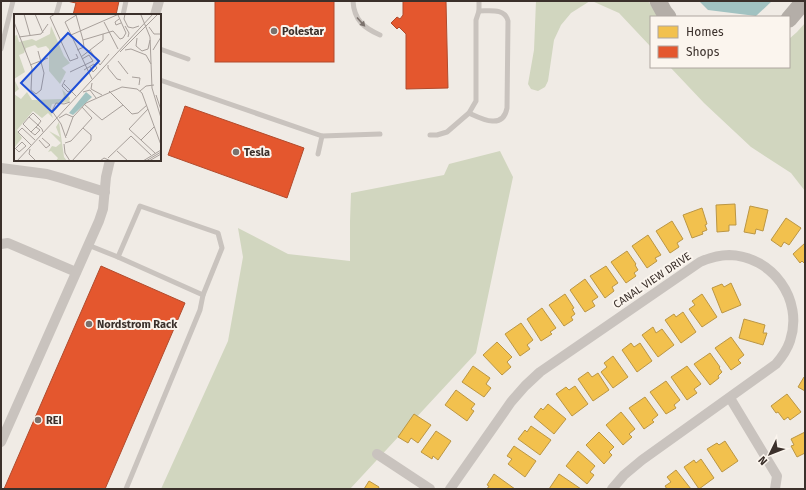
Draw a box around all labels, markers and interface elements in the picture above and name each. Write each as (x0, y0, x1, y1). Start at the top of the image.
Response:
inset map (14, 14, 161, 161)
legend (650, 16, 790, 68)
one-way arrow (356, 17, 366, 27)
place label: Polestar (282, 25, 324, 38)
text: Homes (686, 25, 724, 39)
marker: Polestar (269, 26, 279, 36)
text: Shops (686, 45, 720, 59)
place label: Tesla (244, 146, 270, 159)
marker: Tesla (231, 147, 241, 157)
street label: CANAL VIEW DRIVE (611, 250, 694, 311)
place label: Nordstrom Rack (97, 318, 178, 331)
marker: Nordstrom Rack (84, 319, 94, 329)
place label: REI (46, 414, 62, 427)
marker: REI (33, 415, 43, 425)
north arrow (750, 434, 790, 474)
text: N (756, 453, 770, 468)

